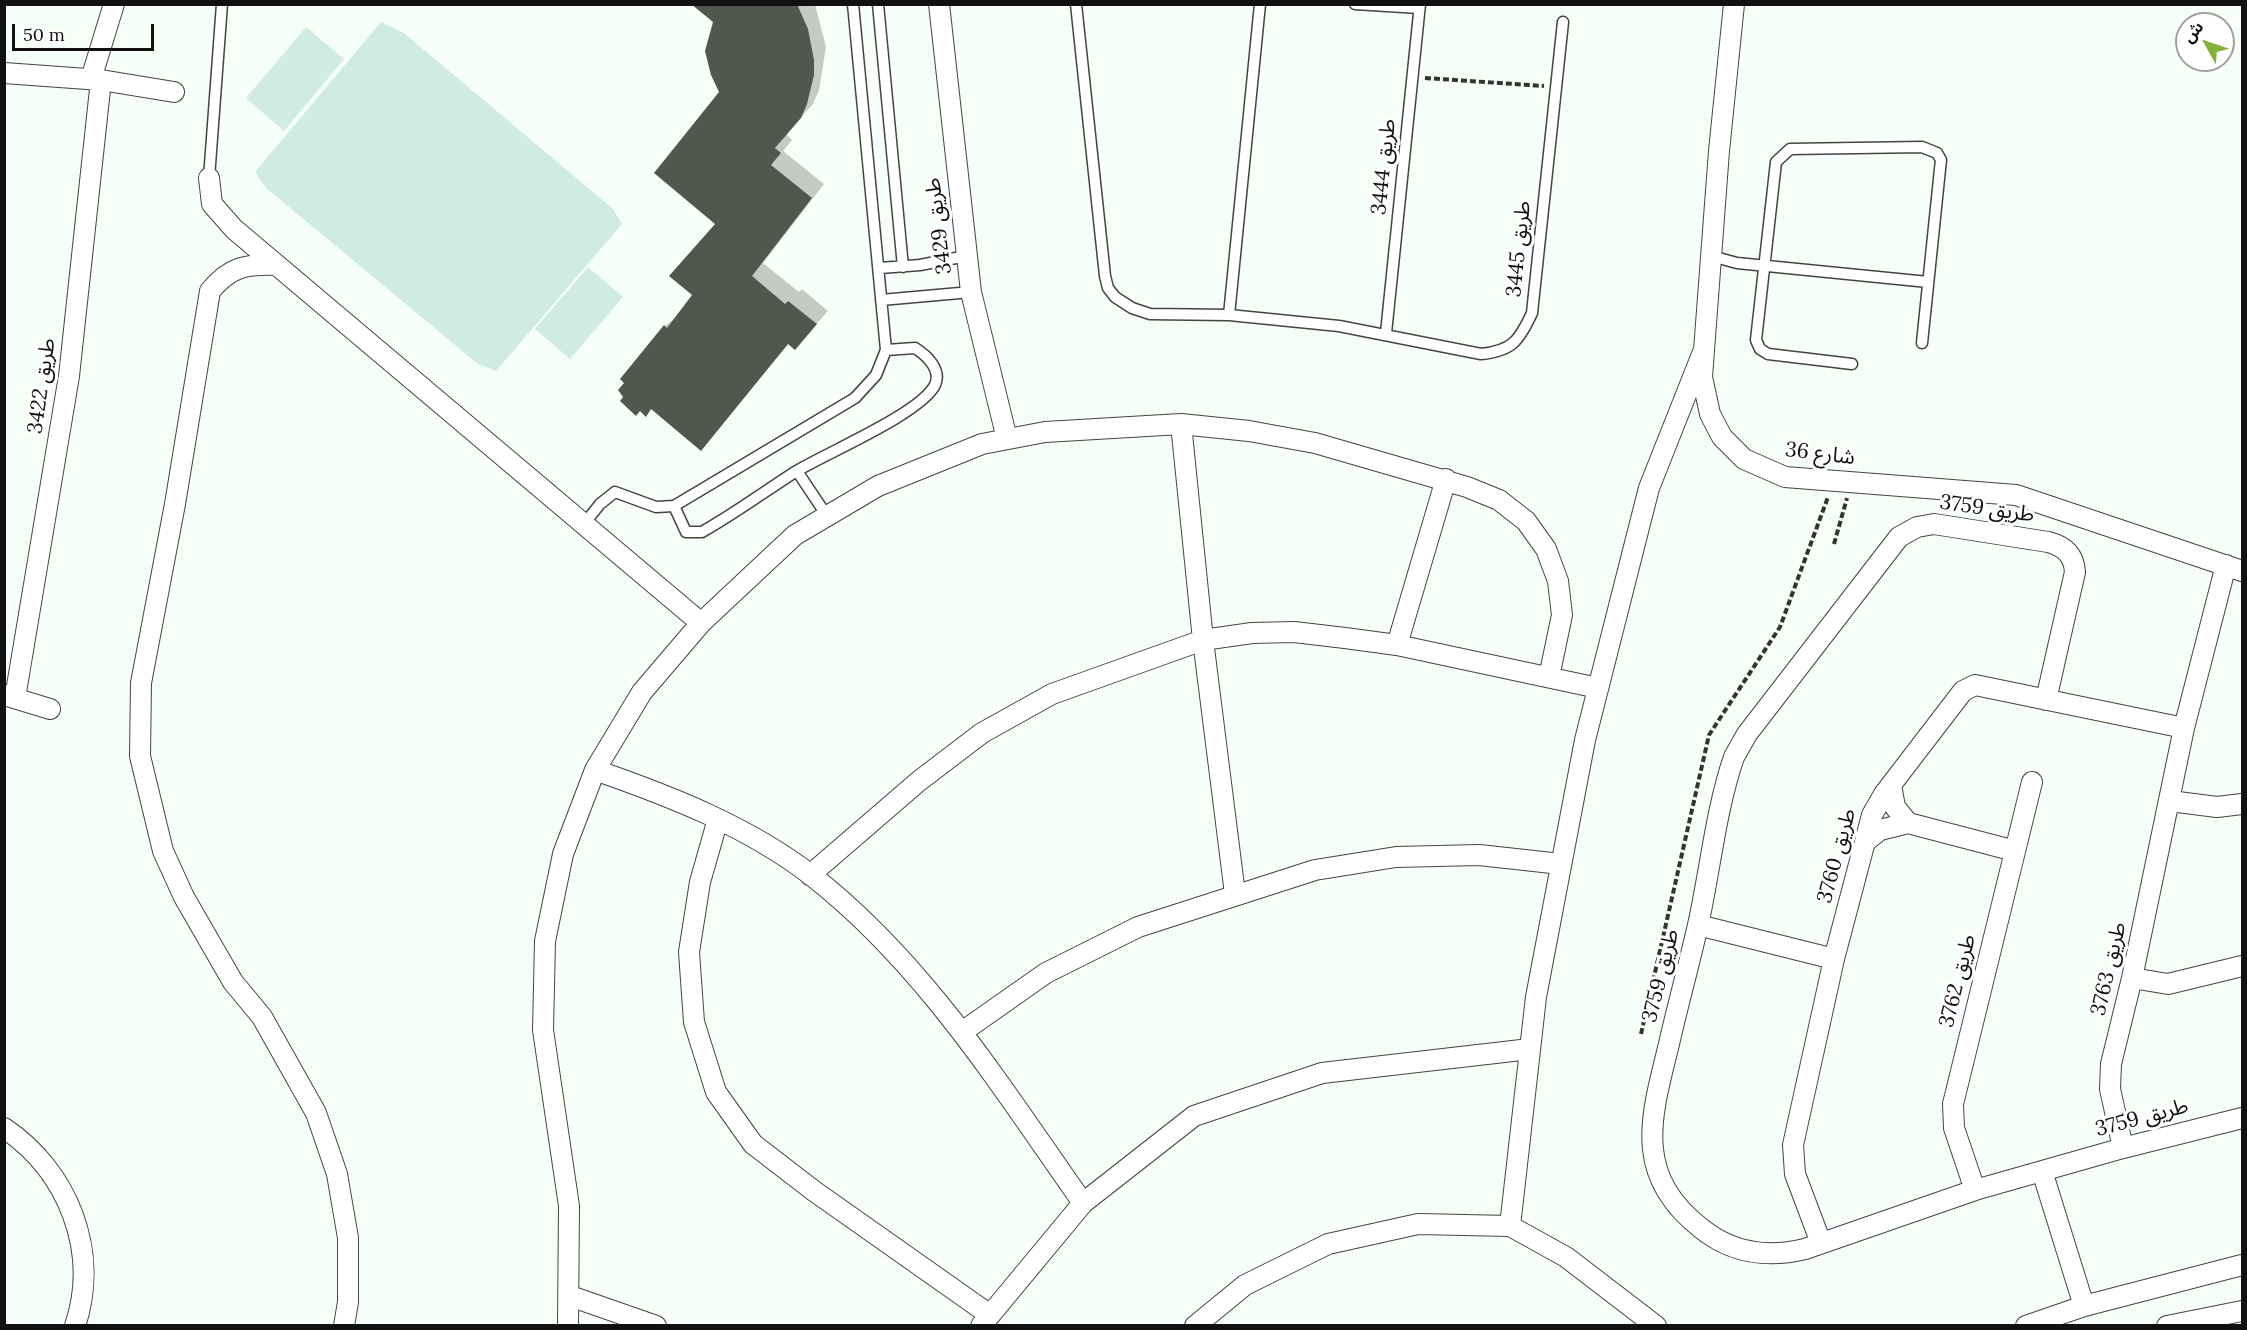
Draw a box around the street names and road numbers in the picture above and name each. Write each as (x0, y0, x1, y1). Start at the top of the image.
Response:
street label: طريق 3444 (1366, 118, 1402, 216)
street label: طريق 3429 (921, 176, 957, 276)
street label: طريق 3445 (1501, 200, 1537, 298)
street label: طريق 3422 (23, 337, 61, 435)
street label: شارع 36 (1784, 437, 1856, 471)
street label: طريق 3759 (1938, 490, 2036, 528)
street label: طريق 3760 (1812, 806, 1862, 906)
street label: طريق 3763 (2086, 920, 2132, 1018)
street label: طريق 3759 (1637, 927, 1685, 1025)
street label: طريق 3762 (1934, 932, 1982, 1030)
street label: طريق 3759 (2093, 1094, 2191, 1142)

